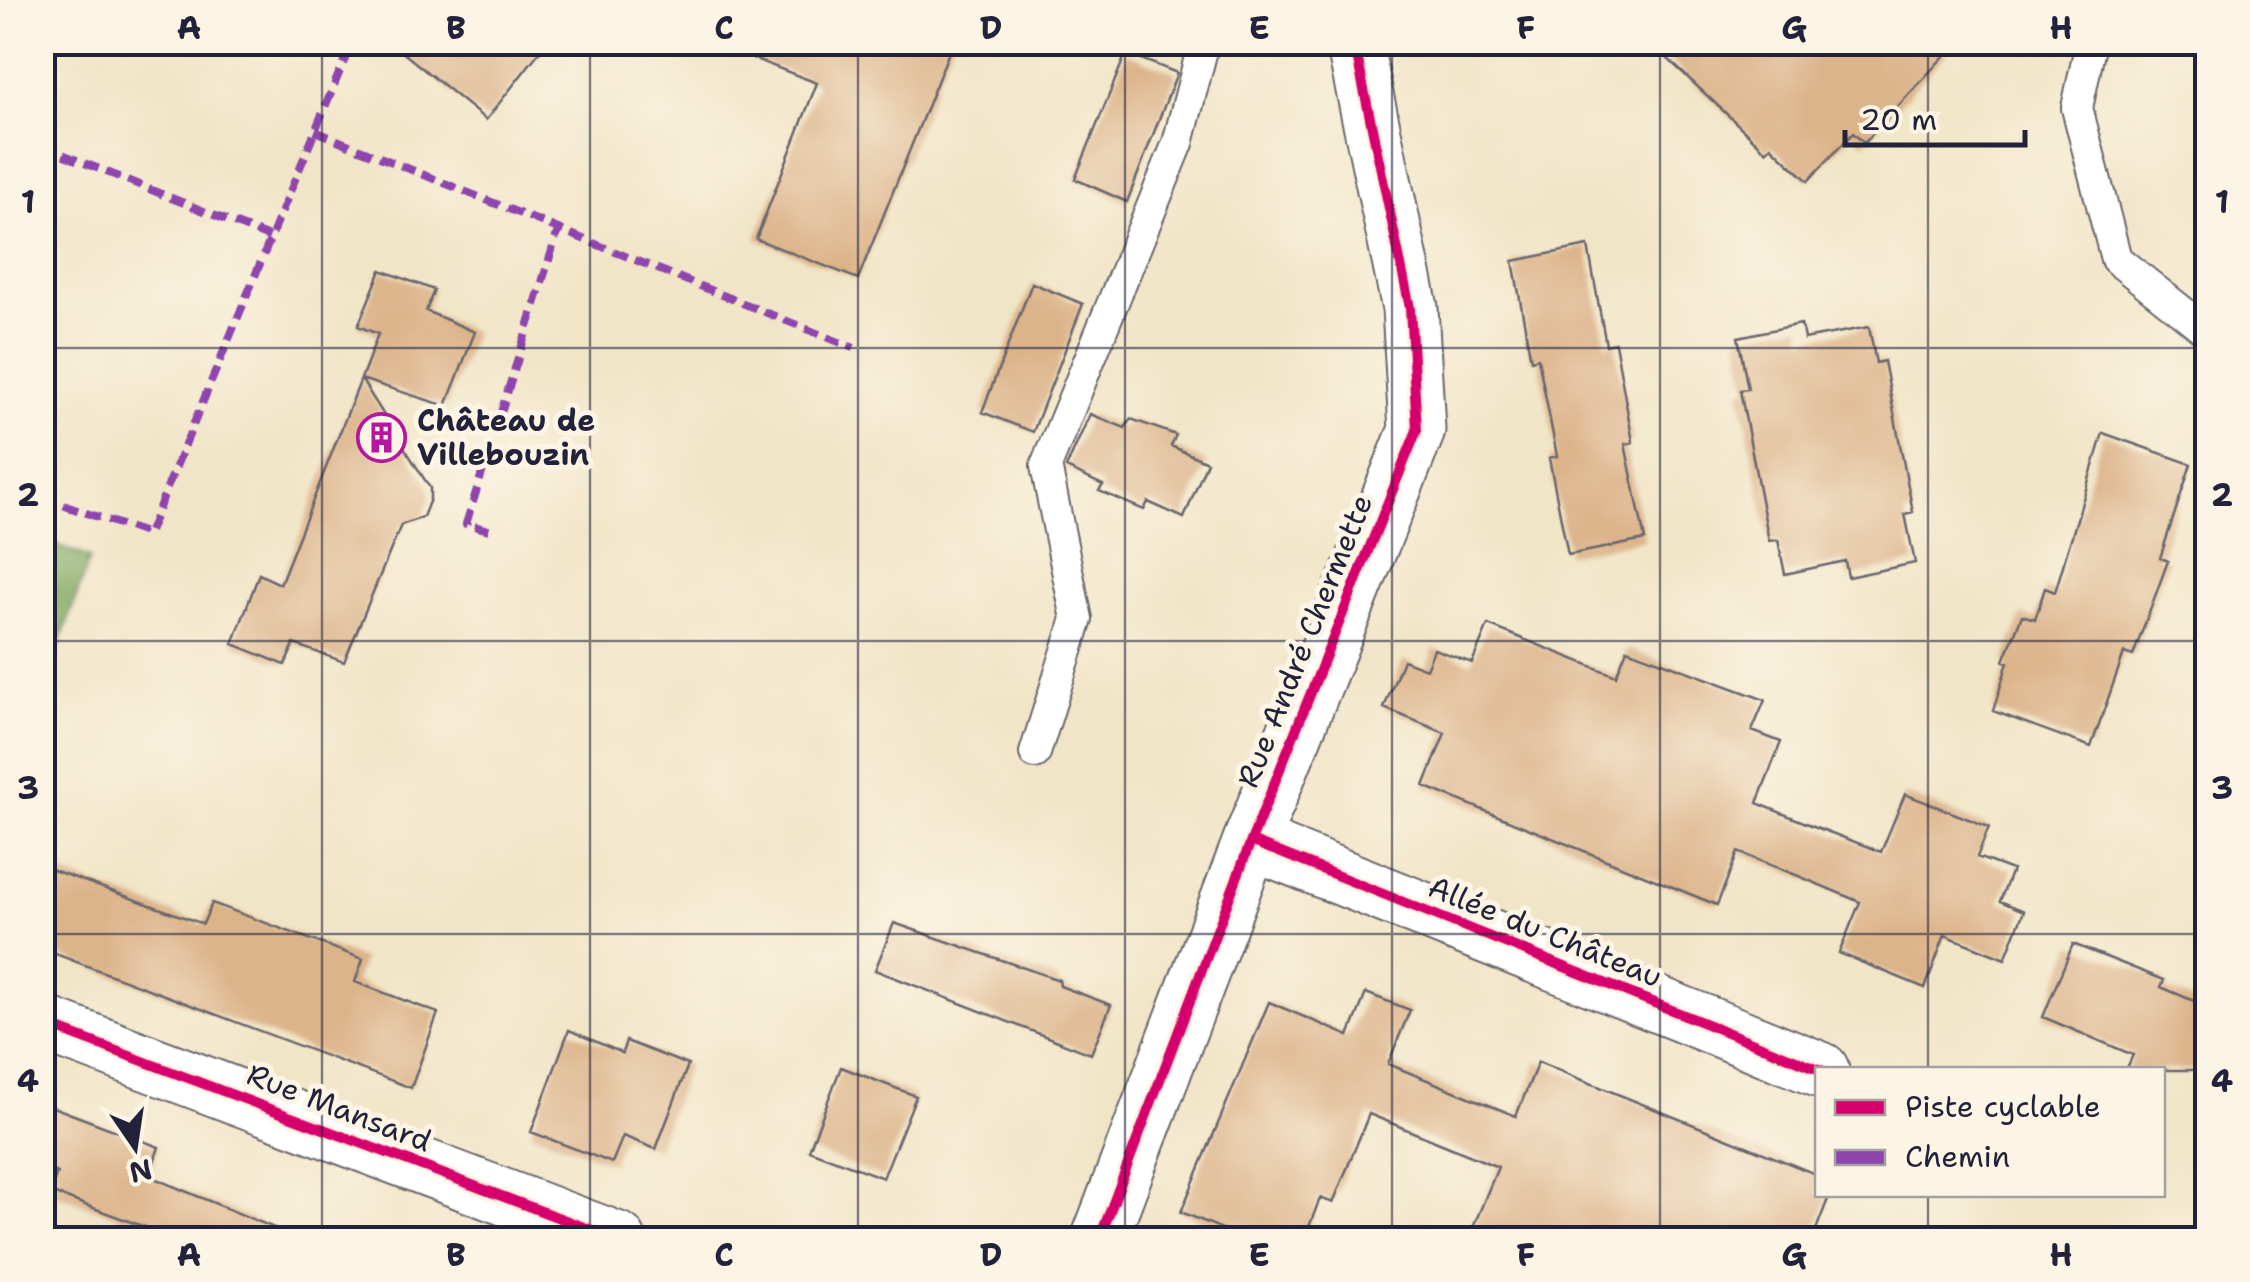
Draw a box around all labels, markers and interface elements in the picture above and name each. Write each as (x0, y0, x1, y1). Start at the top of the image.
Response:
text: A (177, 6, 201, 49)
text: B (446, 6, 466, 49)
text: C (714, 6, 734, 49)
text: D (980, 6, 1002, 49)
text: E (1248, 6, 1270, 49)
text: F (1517, 6, 1535, 49)
text: G (1781, 6, 1807, 49)
text: H (2049, 6, 2073, 49)
scale bar (1845, 85, 2025, 147)
text: 20 m (1860, 99, 1937, 140)
text: 1 (21, 180, 35, 223)
text: 1 (2215, 180, 2229, 223)
place label: Château de Villebouzin (417, 400, 595, 475)
building icon: Château de Villebouzin (356, 412, 408, 464)
text: 2 (17, 473, 39, 516)
text: 2 (2211, 473, 2233, 516)
street label: Rue André Chermette (1227, 488, 1382, 793)
text: 3 (17, 766, 39, 809)
text: 3 (2211, 766, 2233, 809)
street label: Allée du Château (1422, 866, 1668, 997)
street label: Rue Mansard (241, 1054, 437, 1162)
text: 4 (17, 1059, 39, 1102)
text: 4 (2211, 1059, 2233, 1102)
legend (1815, 1067, 2165, 1197)
text: Piste cyclable (1905, 1086, 2101, 1127)
north arrow (85, 1097, 185, 1197)
text: Chemin (1905, 1136, 2010, 1177)
text: N (126, 1150, 156, 1192)
text: A (177, 1233, 201, 1276)
text: B (446, 1233, 466, 1276)
text: C (714, 1233, 734, 1276)
text: D (980, 1233, 1002, 1276)
text: E (1248, 1233, 1270, 1276)
text: F (1517, 1233, 1535, 1276)
text: G (1781, 1233, 1807, 1276)
text: H (2049, 1233, 2073, 1276)

